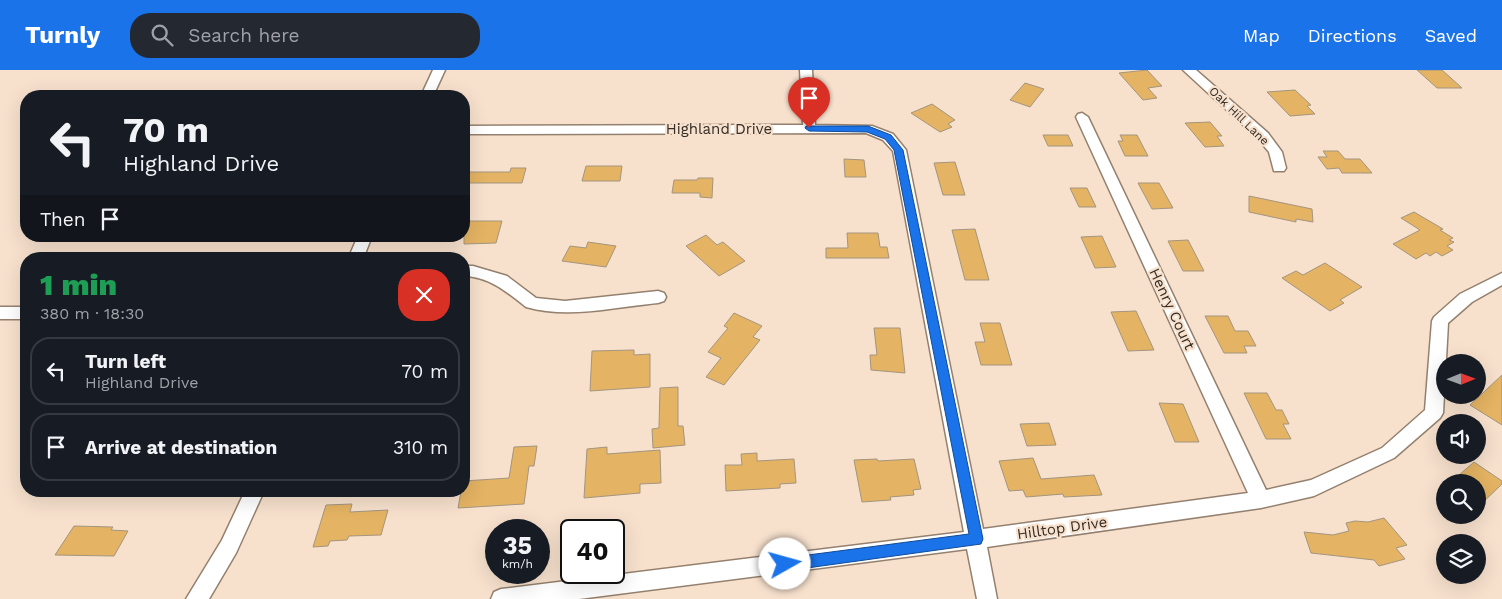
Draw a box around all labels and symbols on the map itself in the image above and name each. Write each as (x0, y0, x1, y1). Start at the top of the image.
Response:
pin (788, 77, 830, 128)
street label: Oak Hill Lane (1206, 84, 1272, 148)
street label: Highland Drive (666, 120, 772, 138)
street label: Henry Court (1145, 265, 1199, 353)
north arrow (1436, 354, 1486, 404)
street label: Hilltop Drive (1016, 513, 1108, 543)
speed limit sign: 40 (560, 519, 625, 584)
position arrow (758, 537, 810, 589)

